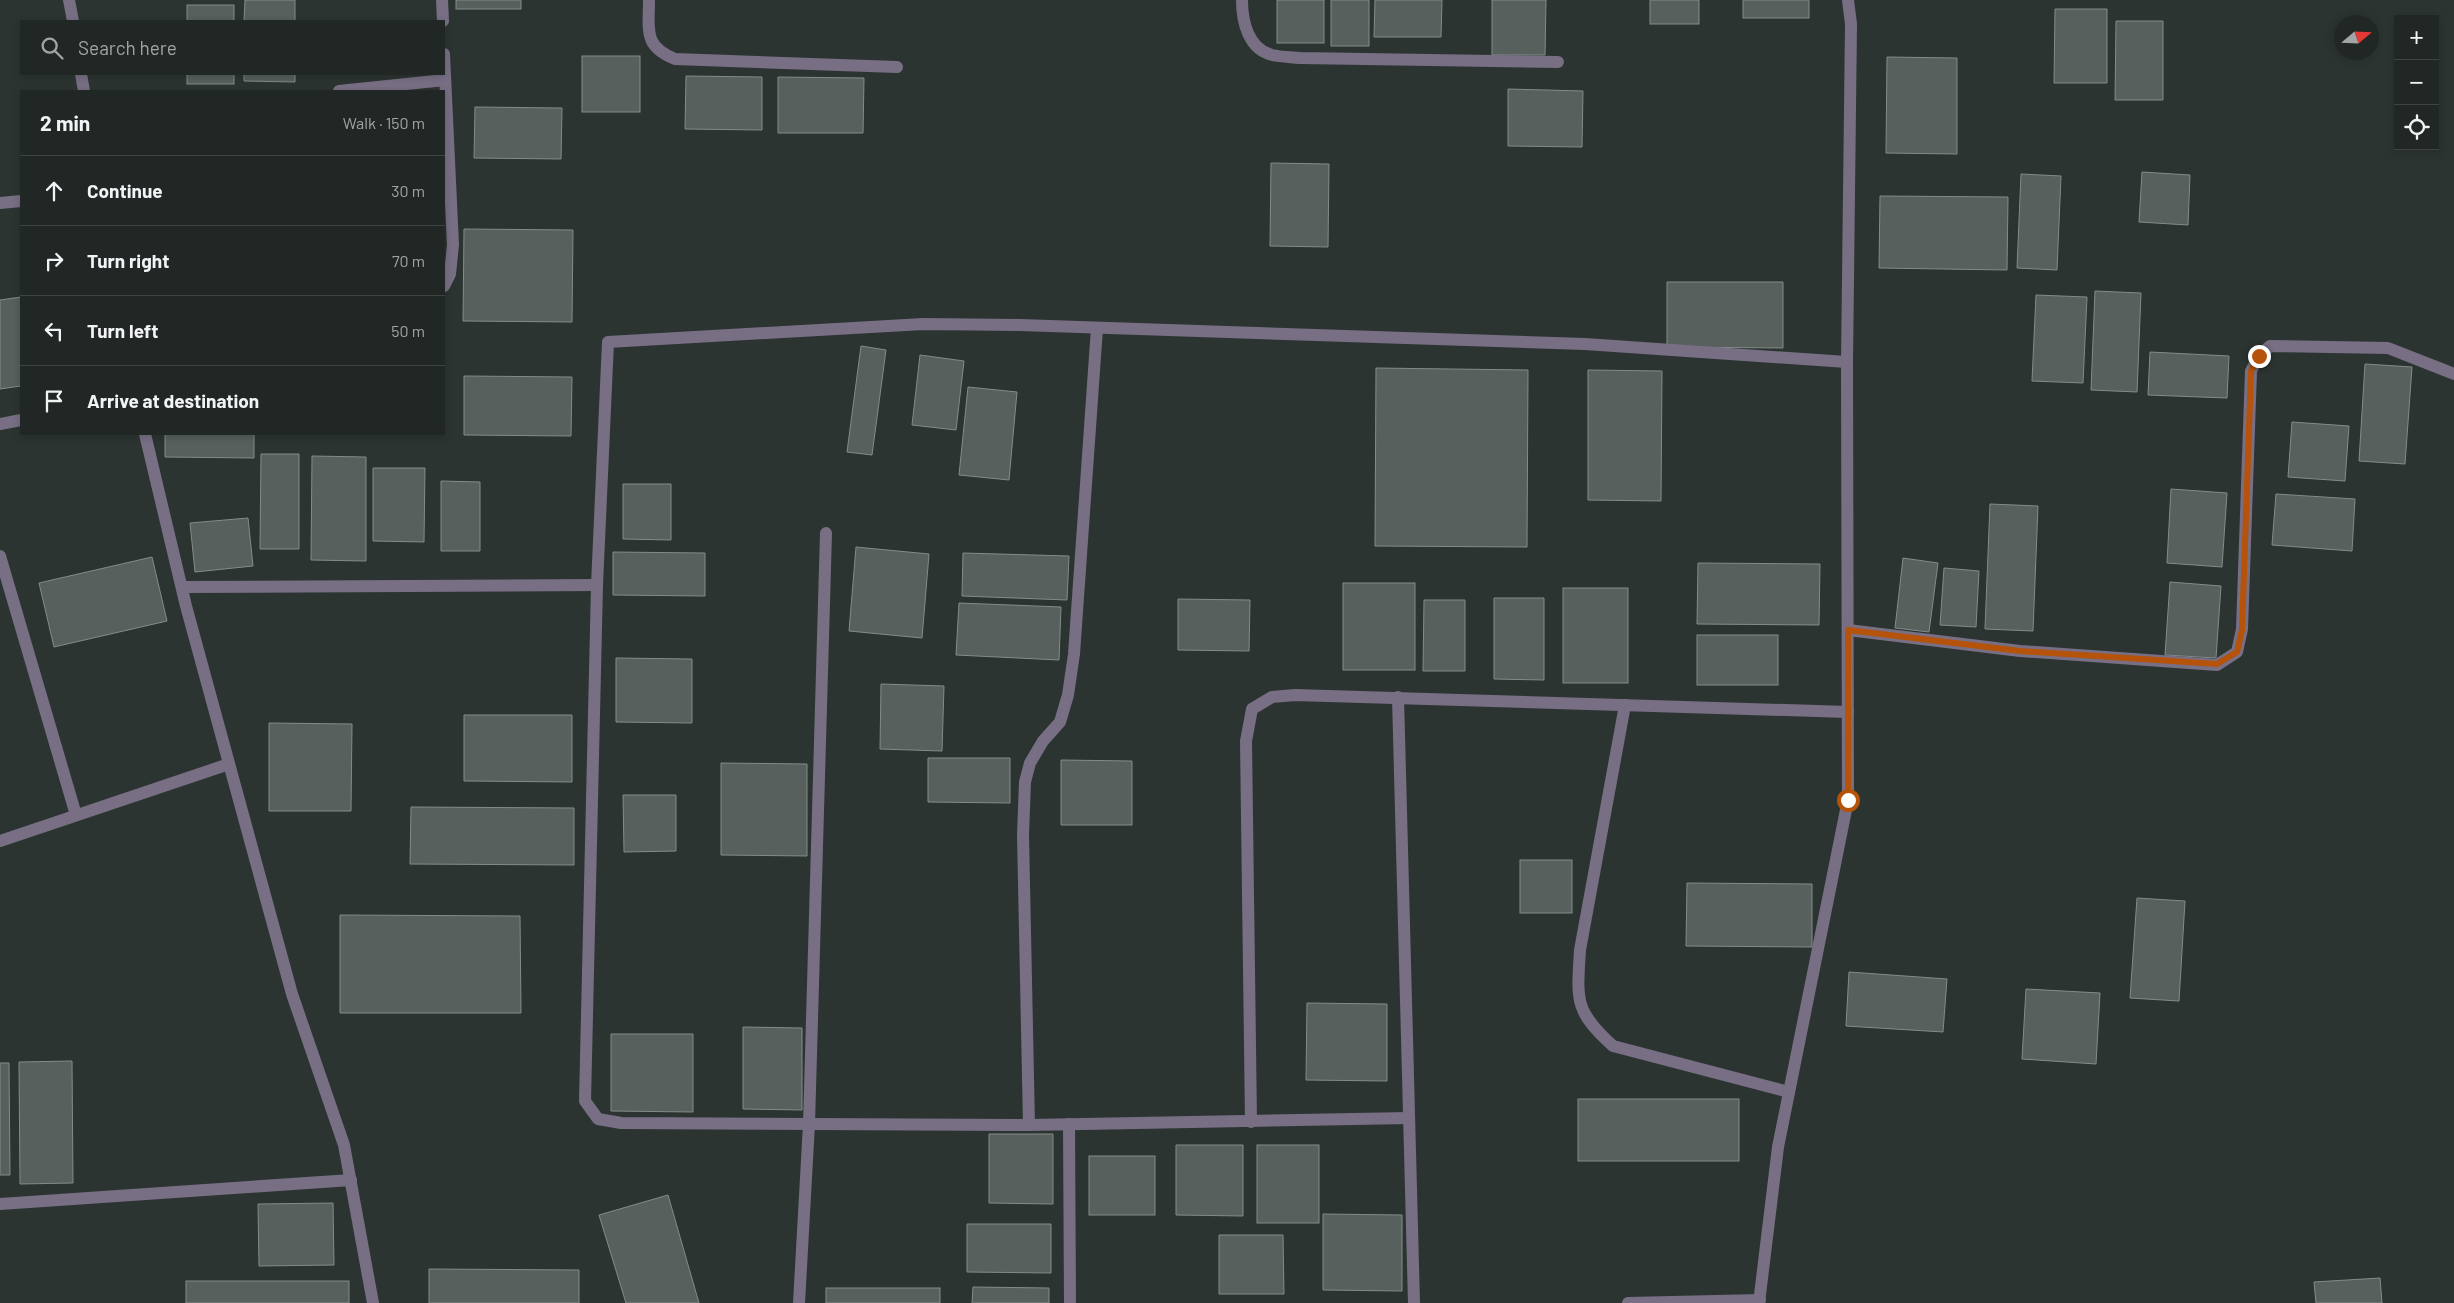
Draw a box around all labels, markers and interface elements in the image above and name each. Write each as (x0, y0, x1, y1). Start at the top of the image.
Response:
north arrow (2334, 15, 2379, 60)
map controls (2394, 15, 2439, 150)
button: + (2394, 15, 2439, 60)
search box (20, 20, 445, 75)
icon: search (38, 34, 66, 62)
text: Search here (78, 36, 177, 59)
button: − (2394, 60, 2439, 105)
button: locate (2394, 105, 2439, 150)
text: 2 min (40, 110, 90, 135)
text: Walk · 150 m (343, 113, 425, 132)
icon: ahead (40, 177, 68, 205)
text: Continue (87, 179, 163, 202)
text: 30 m (391, 181, 425, 200)
icon: right (40, 247, 68, 275)
text: Turn right (87, 249, 169, 272)
text: 70 m (392, 251, 425, 270)
icon: left (40, 317, 68, 345)
text: Turn left (87, 319, 158, 342)
text: 50 m (391, 321, 425, 340)
route end (2248, 345, 2271, 368)
icon: arrive (40, 387, 68, 415)
text: Arrive at destination (87, 389, 259, 412)
route start (1837, 789, 1860, 812)

